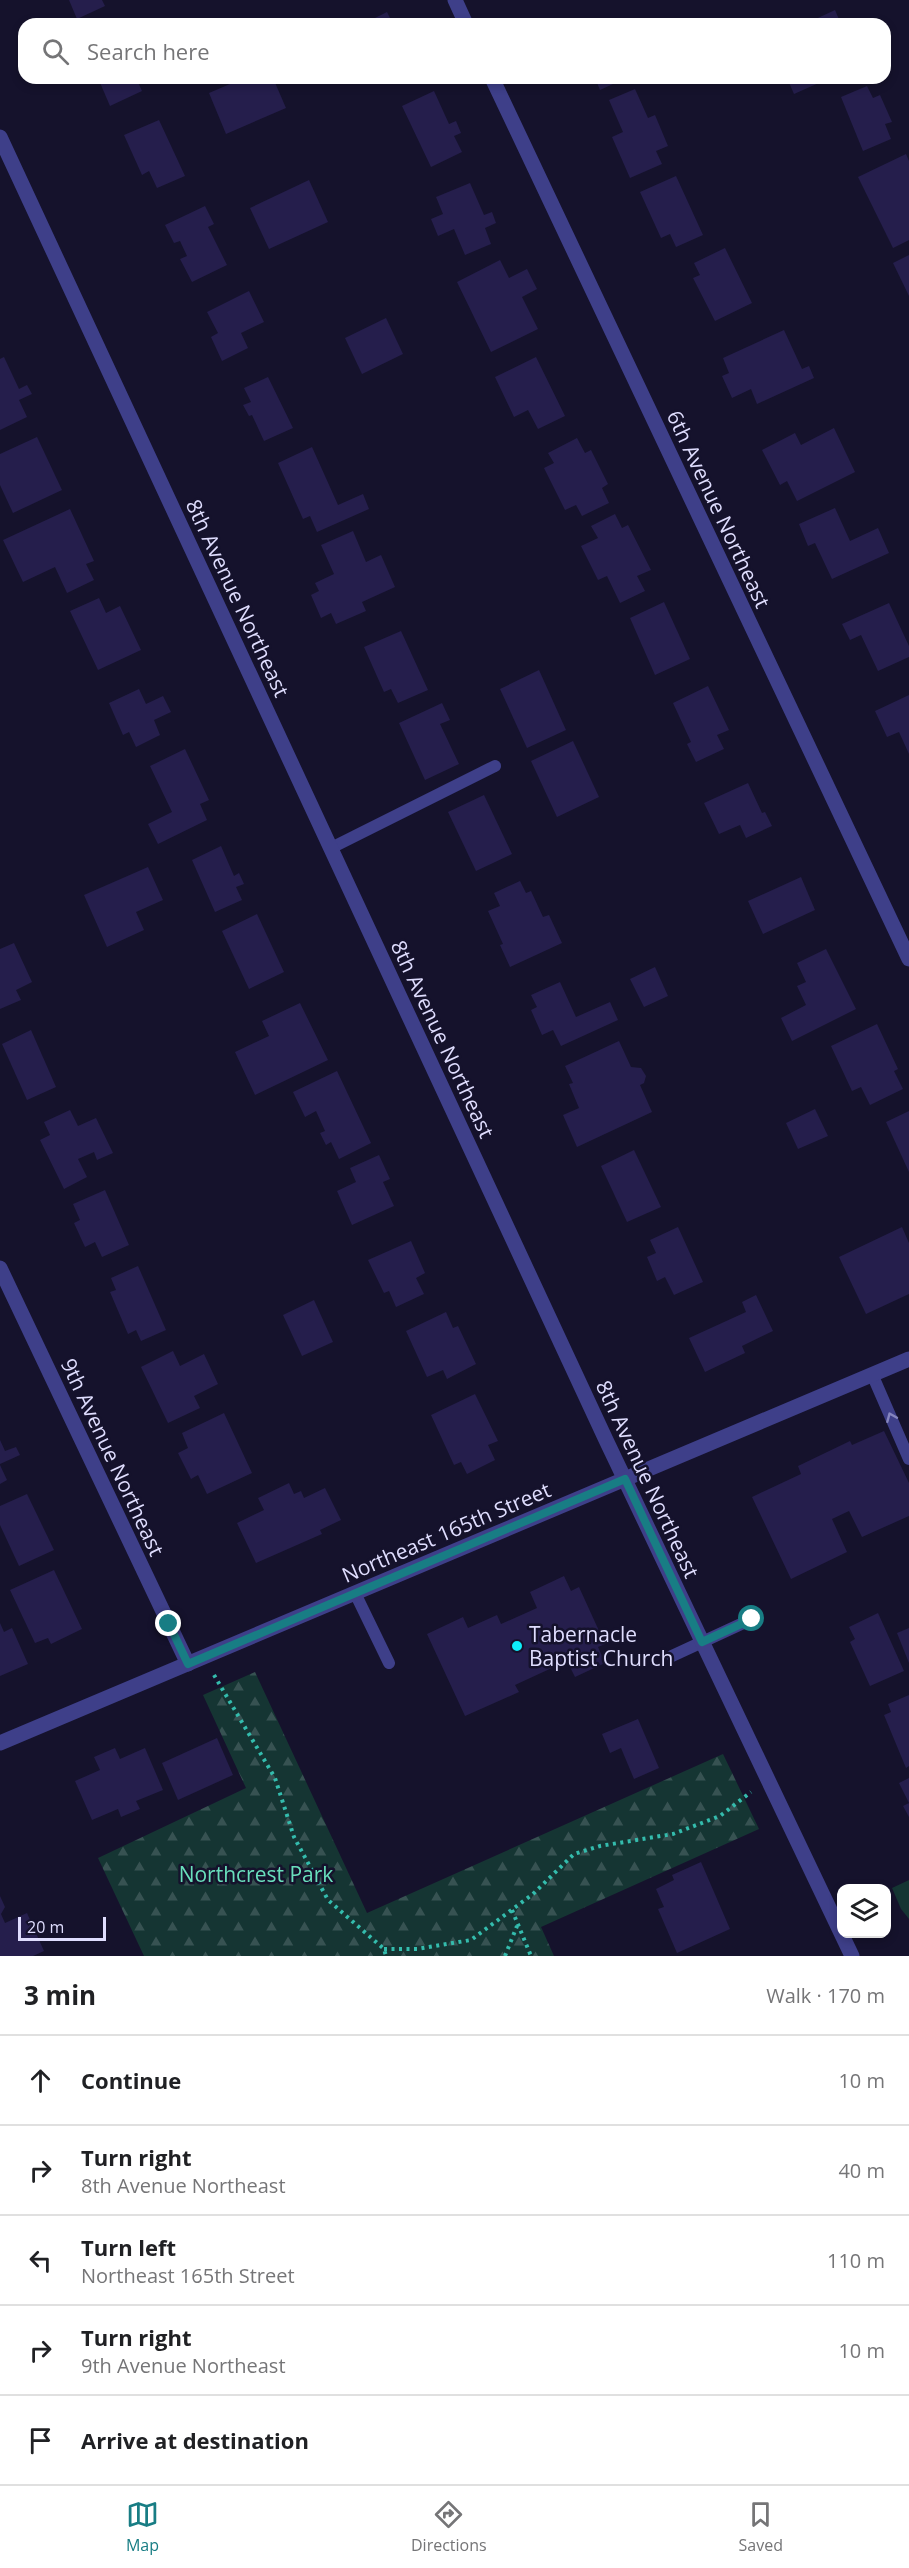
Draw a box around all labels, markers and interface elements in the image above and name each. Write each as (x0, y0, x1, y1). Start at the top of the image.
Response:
search box (18, 18, 891, 84)
icon: search (39, 35, 72, 68)
text: Search here (87, 36, 210, 66)
street label: 6th Avenue Northeast (661, 406, 777, 612)
street label: 8th Avenue Northeast (180, 495, 296, 701)
street label: 8th Avenue Northeast (385, 936, 501, 1142)
street label: 9th Avenue Northeast (55, 1354, 171, 1560)
street label: 8th Avenue Northeast (590, 1376, 706, 1582)
one-way arrow (886, 1412, 898, 1423)
street label: Northeast 165th Street (337, 1475, 555, 1589)
route start (738, 1605, 764, 1631)
route end (155, 1610, 181, 1636)
place label: Tabernacle Baptist Church (529, 1620, 673, 1672)
marker: Tabernacle Baptist Church (510, 1639, 524, 1653)
park label: Northcrest Park (179, 1860, 333, 1888)
map controls (837, 1884, 891, 1938)
button: layers (837, 1884, 891, 1938)
scale bar (18, 1914, 106, 1942)
text: 20 m (27, 1916, 64, 1938)
text: 3 min (24, 1977, 96, 2013)
text: Walk · 170 m (766, 1982, 885, 2009)
icon: ahead (24, 2064, 57, 2097)
text: Continue (81, 2065, 181, 2095)
text: 10 m (838, 2067, 885, 2094)
text: Turn right (81, 2142, 192, 2172)
icon: right (24, 2154, 57, 2187)
text: 40 m (838, 2157, 885, 2184)
text: 8th Avenue Northeast (81, 2172, 286, 2199)
text: Turn left (81, 2232, 176, 2262)
icon: left (24, 2244, 57, 2277)
text: 110 m (827, 2247, 885, 2274)
text: Northeast 165th Street (81, 2262, 295, 2289)
text: Turn right (81, 2322, 192, 2352)
icon: right (24, 2334, 57, 2367)
text: 10 m (838, 2337, 885, 2364)
text: 9th Avenue Northeast (81, 2352, 286, 2379)
icon: arrive (24, 2424, 57, 2457)
text: Arrive at destination (81, 2425, 309, 2455)
tab: Map (126, 2498, 159, 2556)
tab: Directions (411, 2498, 487, 2556)
tab: Saved (739, 2498, 783, 2556)

